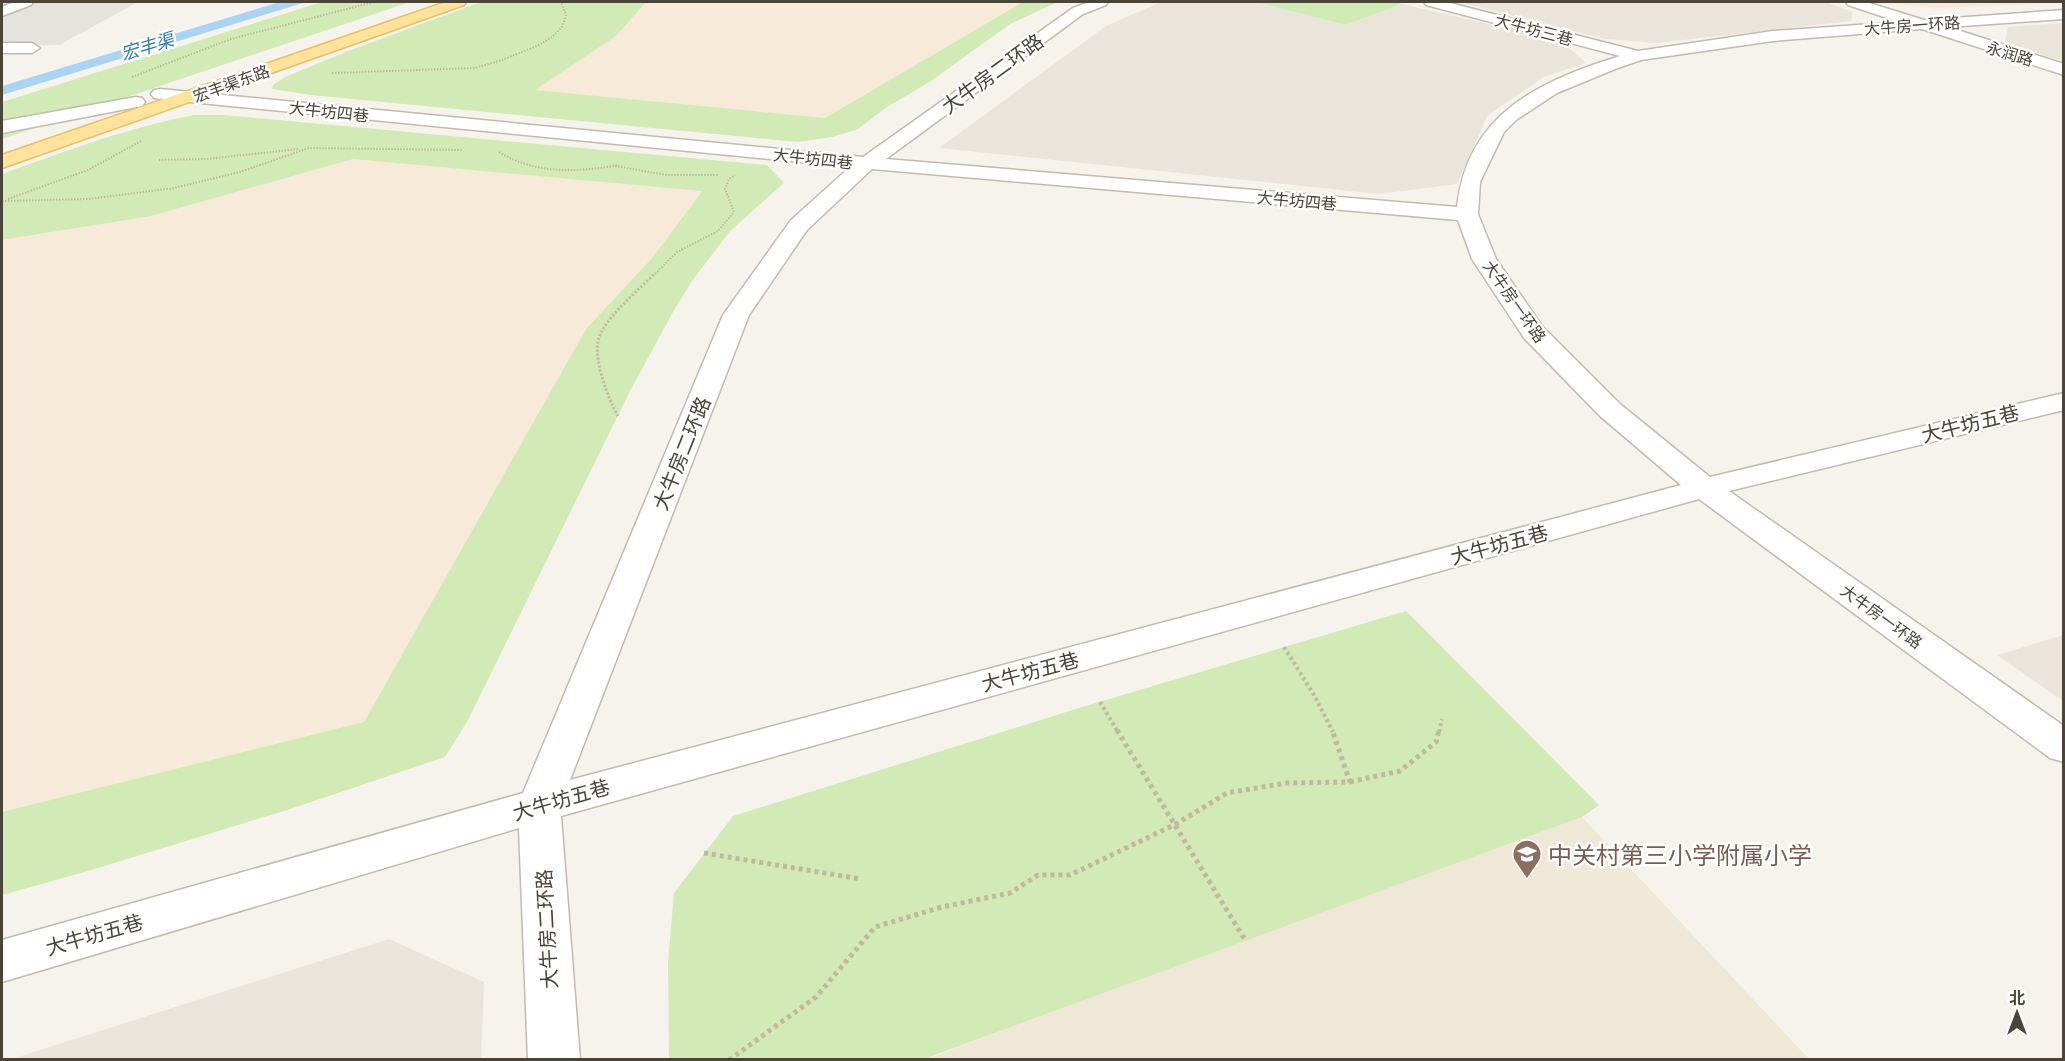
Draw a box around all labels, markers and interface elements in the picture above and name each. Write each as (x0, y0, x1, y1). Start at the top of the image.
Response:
street label: 大牛坊三巷 (1493, 9, 1575, 49)
street label: 大牛房一环路 (1863, 12, 1961, 38)
water label: 宏丰渠 (118, 27, 179, 64)
street label: 大牛房二环路 (936, 28, 1048, 118)
street label: 永润路 (1984, 37, 2036, 69)
street label: 宏丰渠东路 (190, 60, 272, 106)
street label: 大牛坊四巷 (288, 97, 370, 125)
street label: 大牛坊四巷 (772, 144, 854, 172)
street label: 大牛坊四巷 (1256, 187, 1338, 213)
street label: 大牛房一环路 (1480, 256, 1550, 346)
street label: 大牛房二环路 (647, 393, 715, 513)
street label: 大牛坊五巷 (1919, 399, 2021, 447)
street label: 大牛坊五巷 (1448, 519, 1550, 569)
street label: 大牛房一环路 (1838, 580, 1926, 652)
street label: 大牛坊五巷 (979, 646, 1081, 696)
street label: 大牛坊五巷 (510, 774, 612, 824)
school or university icon: 中关村第三小学附属小学 (1511, 838, 1543, 880)
place label: 中关村第三小学附属小学 (1548, 840, 1812, 869)
street label: 大牛房二环路 (531, 868, 561, 990)
street label: 大牛坊五巷 (43, 909, 145, 959)
north arrow (1987, 983, 2047, 1043)
text: 北 (2009, 988, 2025, 1007)

